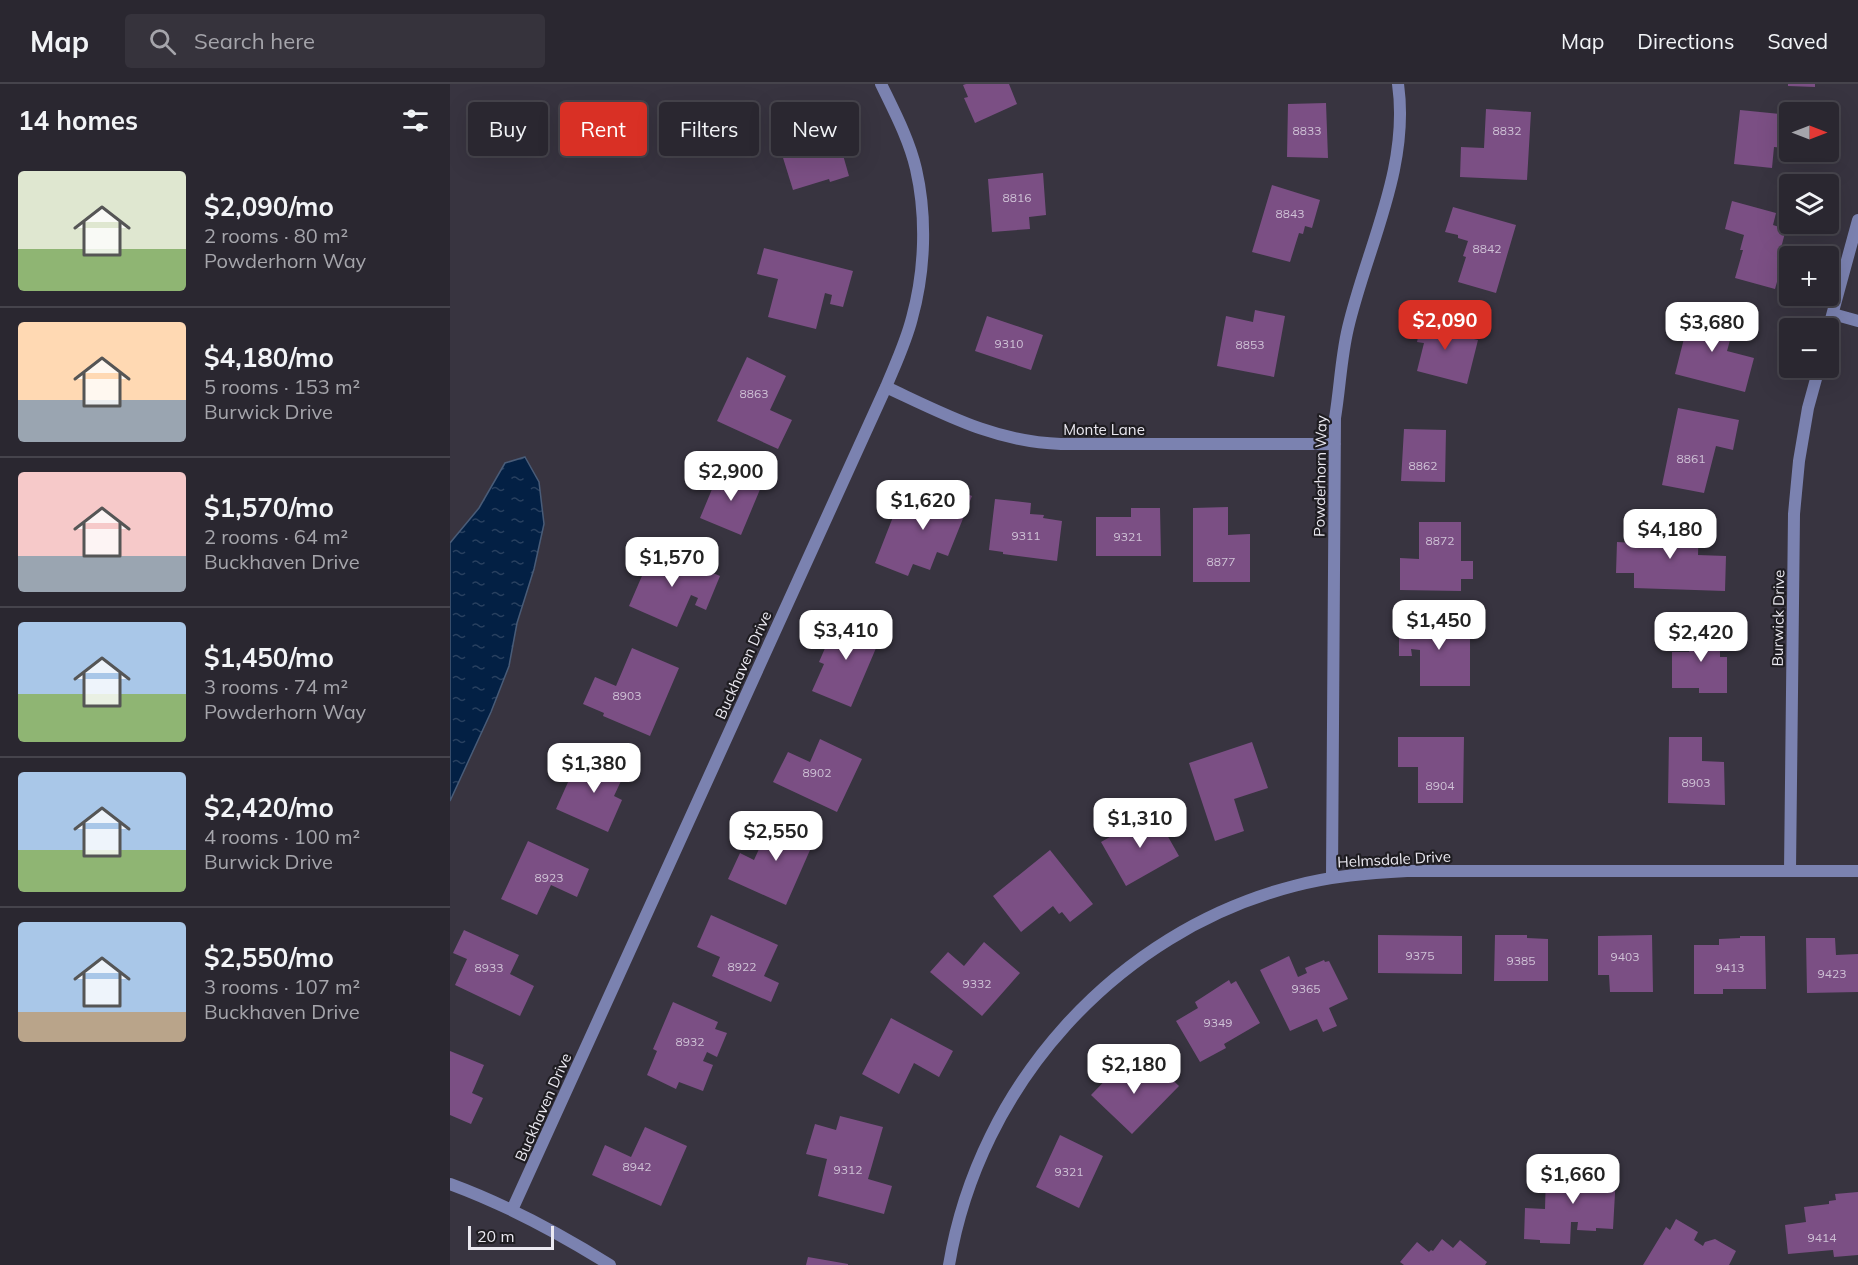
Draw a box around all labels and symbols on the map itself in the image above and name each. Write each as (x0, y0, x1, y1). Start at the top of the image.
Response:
north arrow (1779, 102, 1839, 162)
house number: 8833 (1293, 123, 1321, 138)
house number: 8832 (1493, 123, 1521, 138)
house number: 8816 (1003, 190, 1031, 205)
house number: 8843 (1276, 206, 1304, 221)
house number: 8842 (1473, 241, 1501, 256)
pin: $2,090 (1396, 300, 1494, 351)
pin: $3,680 (1663, 302, 1761, 353)
house number: 9310 (995, 336, 1023, 351)
house number: 8853 (1236, 337, 1264, 352)
house number: 8863 (740, 386, 768, 401)
street label: Powderhorn Way (1309, 415, 1331, 537)
street label: Monte Lane (1063, 420, 1145, 439)
pin: $2,900 (682, 451, 780, 502)
house number: 8861 (1677, 451, 1705, 466)
house number: 8862 (1409, 458, 1437, 473)
pin: $1,620 (874, 480, 972, 531)
pin: $4,180 (1621, 509, 1719, 560)
house number: 9311 (1012, 528, 1040, 543)
house number: 9321 (1114, 529, 1142, 544)
house number: 8872 (1426, 533, 1454, 548)
pin: $1,570 (623, 537, 721, 588)
house number: 8877 (1207, 554, 1235, 569)
street label: Burwick Drive (1768, 570, 1788, 666)
pin: $1,450 (1390, 600, 1488, 651)
street label: Buckhaven Drive (711, 608, 775, 722)
pin: $3,410 (797, 610, 895, 661)
pin: $2,420 (1652, 612, 1750, 663)
house number: 8903 (613, 688, 641, 703)
pin: $1,380 (545, 743, 643, 794)
house number: 8902 (803, 765, 831, 780)
house number: 8903 (1682, 775, 1710, 790)
house number: 8904 (1426, 778, 1454, 793)
pin: $1,310 (1091, 798, 1189, 849)
pin: $2,550 (727, 811, 825, 862)
street label: Helmsdale Drive (1337, 847, 1451, 871)
house number: 8923 (535, 870, 563, 885)
house number: 9375 (1406, 948, 1434, 963)
house number: 9403 (1611, 949, 1639, 964)
house number: 9385 (1507, 953, 1535, 968)
house number: 8922 (728, 959, 756, 974)
house number: 8933 (475, 960, 503, 975)
house number: 9413 (1716, 960, 1744, 975)
house number: 9423 (1818, 966, 1846, 981)
house number: 9332 (963, 976, 991, 991)
house number: 9365 (1292, 981, 1320, 996)
house number: 9349 (1204, 1015, 1232, 1030)
house number: 8932 (676, 1034, 704, 1049)
pin: $2,180 (1085, 1044, 1183, 1095)
street label: Buckhaven Drive (511, 1050, 575, 1164)
pin: $1,660 (1524, 1154, 1622, 1205)
house number: 8942 (623, 1159, 651, 1174)
house number: 9312 (834, 1162, 862, 1177)
house number: 9321 (1055, 1164, 1083, 1179)
scale bar (468, 1223, 554, 1250)
house number: 9414 (1808, 1230, 1836, 1245)

